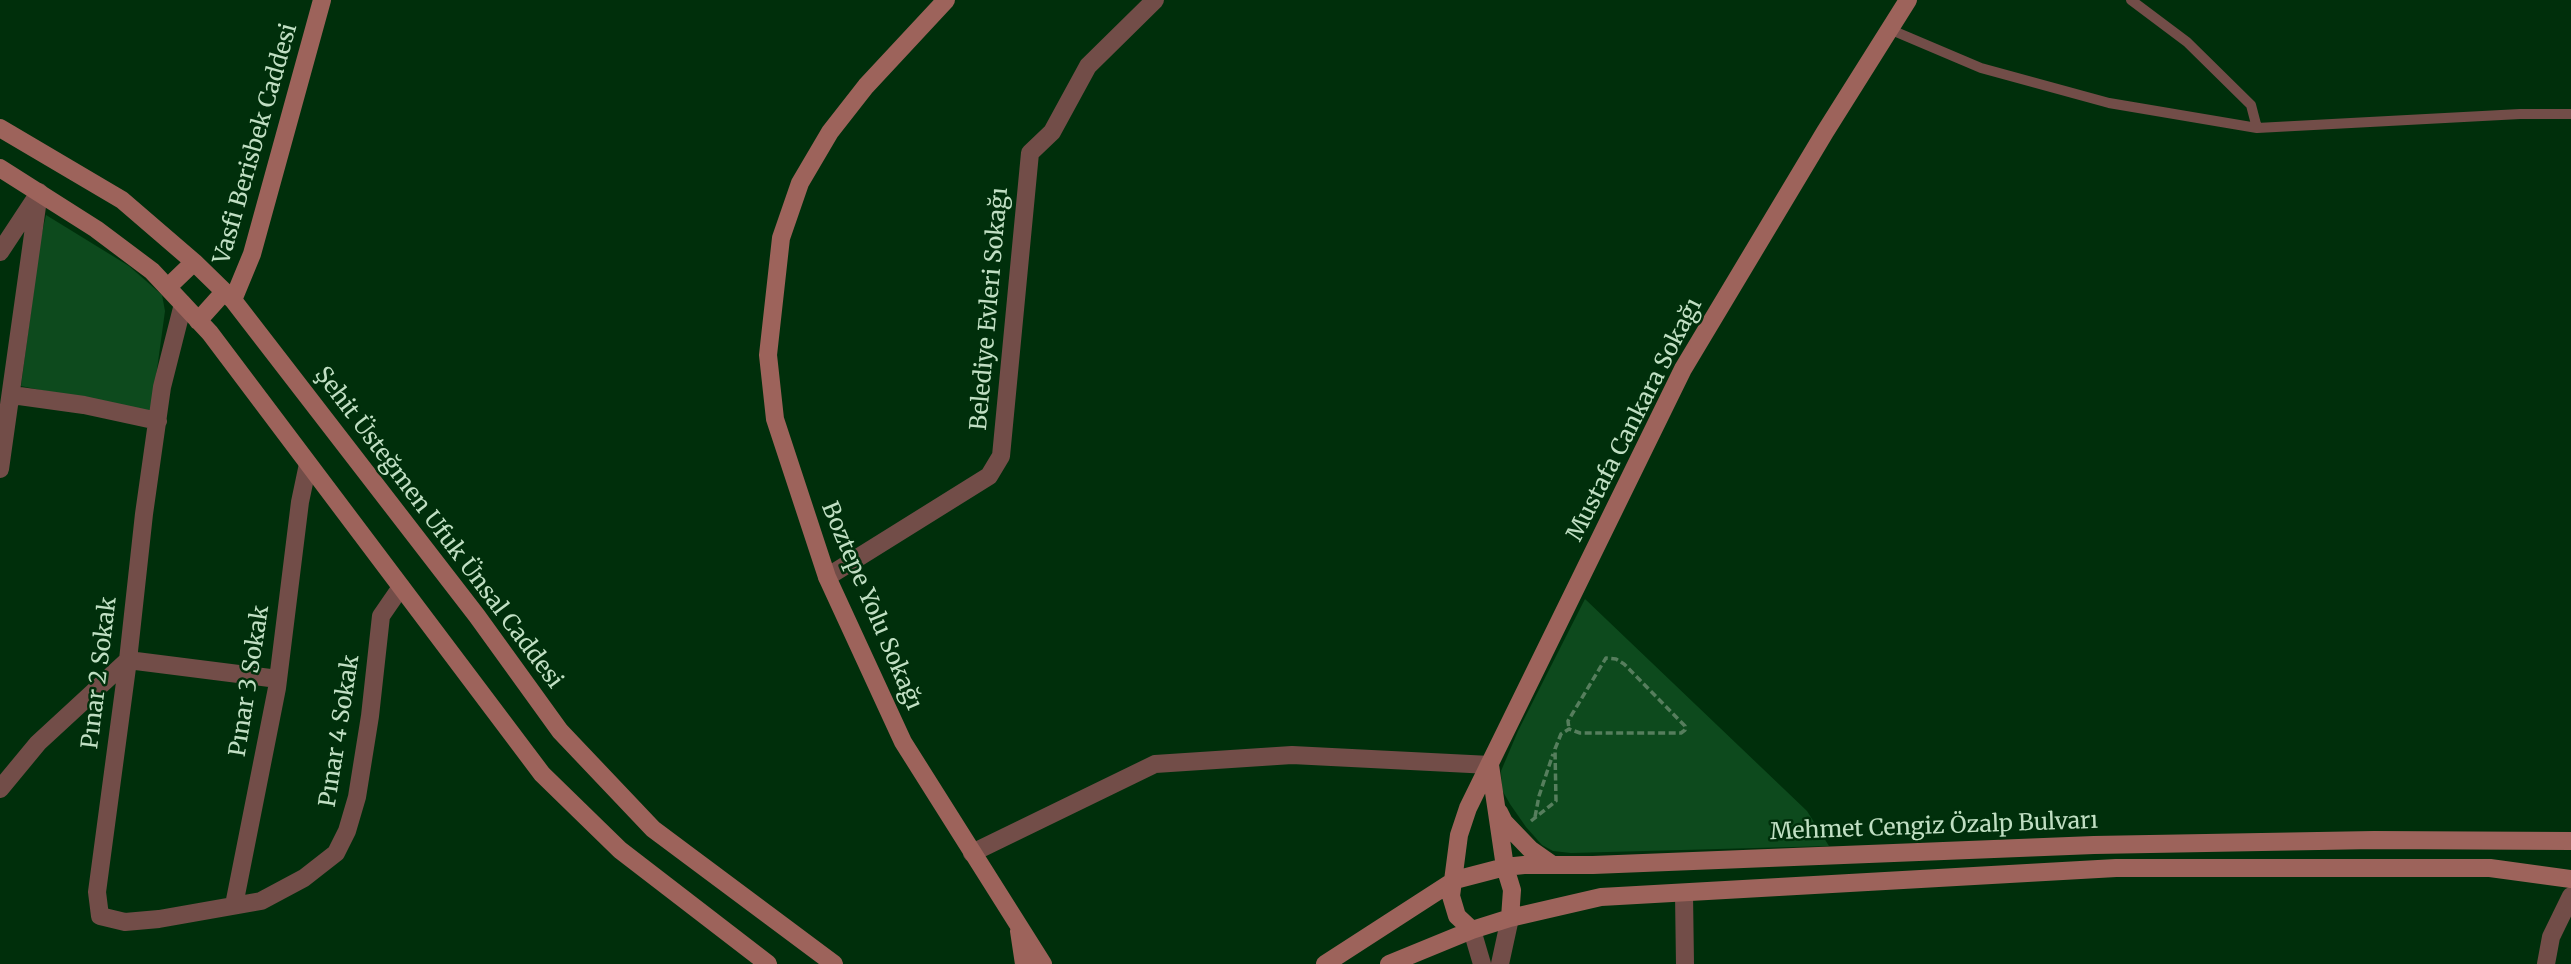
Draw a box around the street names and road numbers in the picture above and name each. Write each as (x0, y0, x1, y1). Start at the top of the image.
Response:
street label: Vasfi Berisbek Caddesi (208, 20, 304, 268)
street label: Belediye Evleri Sokağı (966, 186, 1014, 432)
street label: Mustafa Cankara Sokağı (1562, 294, 1708, 546)
street label: Şehit Üsteğmen Ufuk Ünsal Caddesi (308, 362, 568, 694)
street label: Boztepe Yolu Sokağı (815, 498, 927, 714)
street label: Pınar 2 Sokak (77, 595, 123, 751)
street label: Pınar 3 Sokak (224, 603, 276, 759)
street label: Pınar 4 Sokak (314, 653, 366, 809)
street label: Mehmet Cengiz Özalp Bulvarı (1770, 807, 2098, 847)

